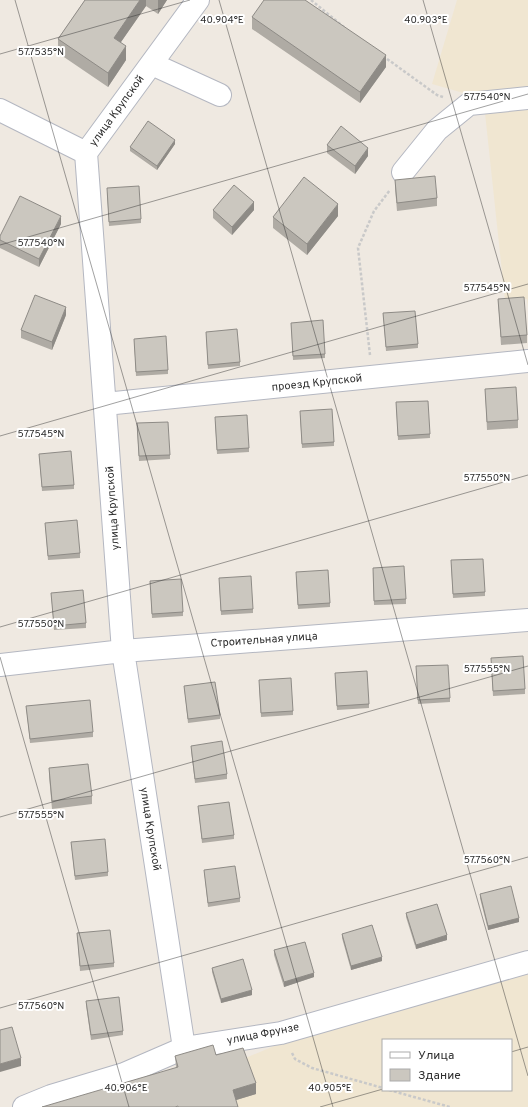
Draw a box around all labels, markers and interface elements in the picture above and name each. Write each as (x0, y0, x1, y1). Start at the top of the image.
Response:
text: 40.904°E (200, 14, 244, 27)
text: 40.903°E (404, 14, 448, 27)
text: 57.7535°N (18, 46, 64, 59)
street label: улица Крупской (87, 73, 147, 149)
text: 57.7540°N (463, 91, 511, 104)
text: 57.7540°N (17, 237, 65, 250)
text: 57.7545°N (464, 282, 510, 295)
street label: проезд Крупской (271, 371, 363, 395)
text: 57.7545°N (18, 428, 64, 441)
street label: улица Крупской (103, 465, 123, 551)
text: 57.7550°N (464, 472, 510, 485)
text: 57.7550°N (18, 618, 64, 631)
street label: Строительная улица (210, 629, 318, 651)
text: 57.7555°N (464, 663, 510, 676)
street label: улица Крупской (136, 786, 164, 872)
text: 57.7555°N (18, 809, 64, 822)
text: 57.7560°N (464, 854, 510, 867)
text: 57.7560°N (18, 1000, 64, 1013)
street label: улица Фрунзе (226, 1020, 300, 1048)
legend (382, 1039, 512, 1091)
text: Улица (418, 1048, 454, 1064)
text: Здание (418, 1068, 461, 1084)
text: 40.906°E (104, 1082, 148, 1095)
text: 40.905°E (308, 1082, 352, 1095)

